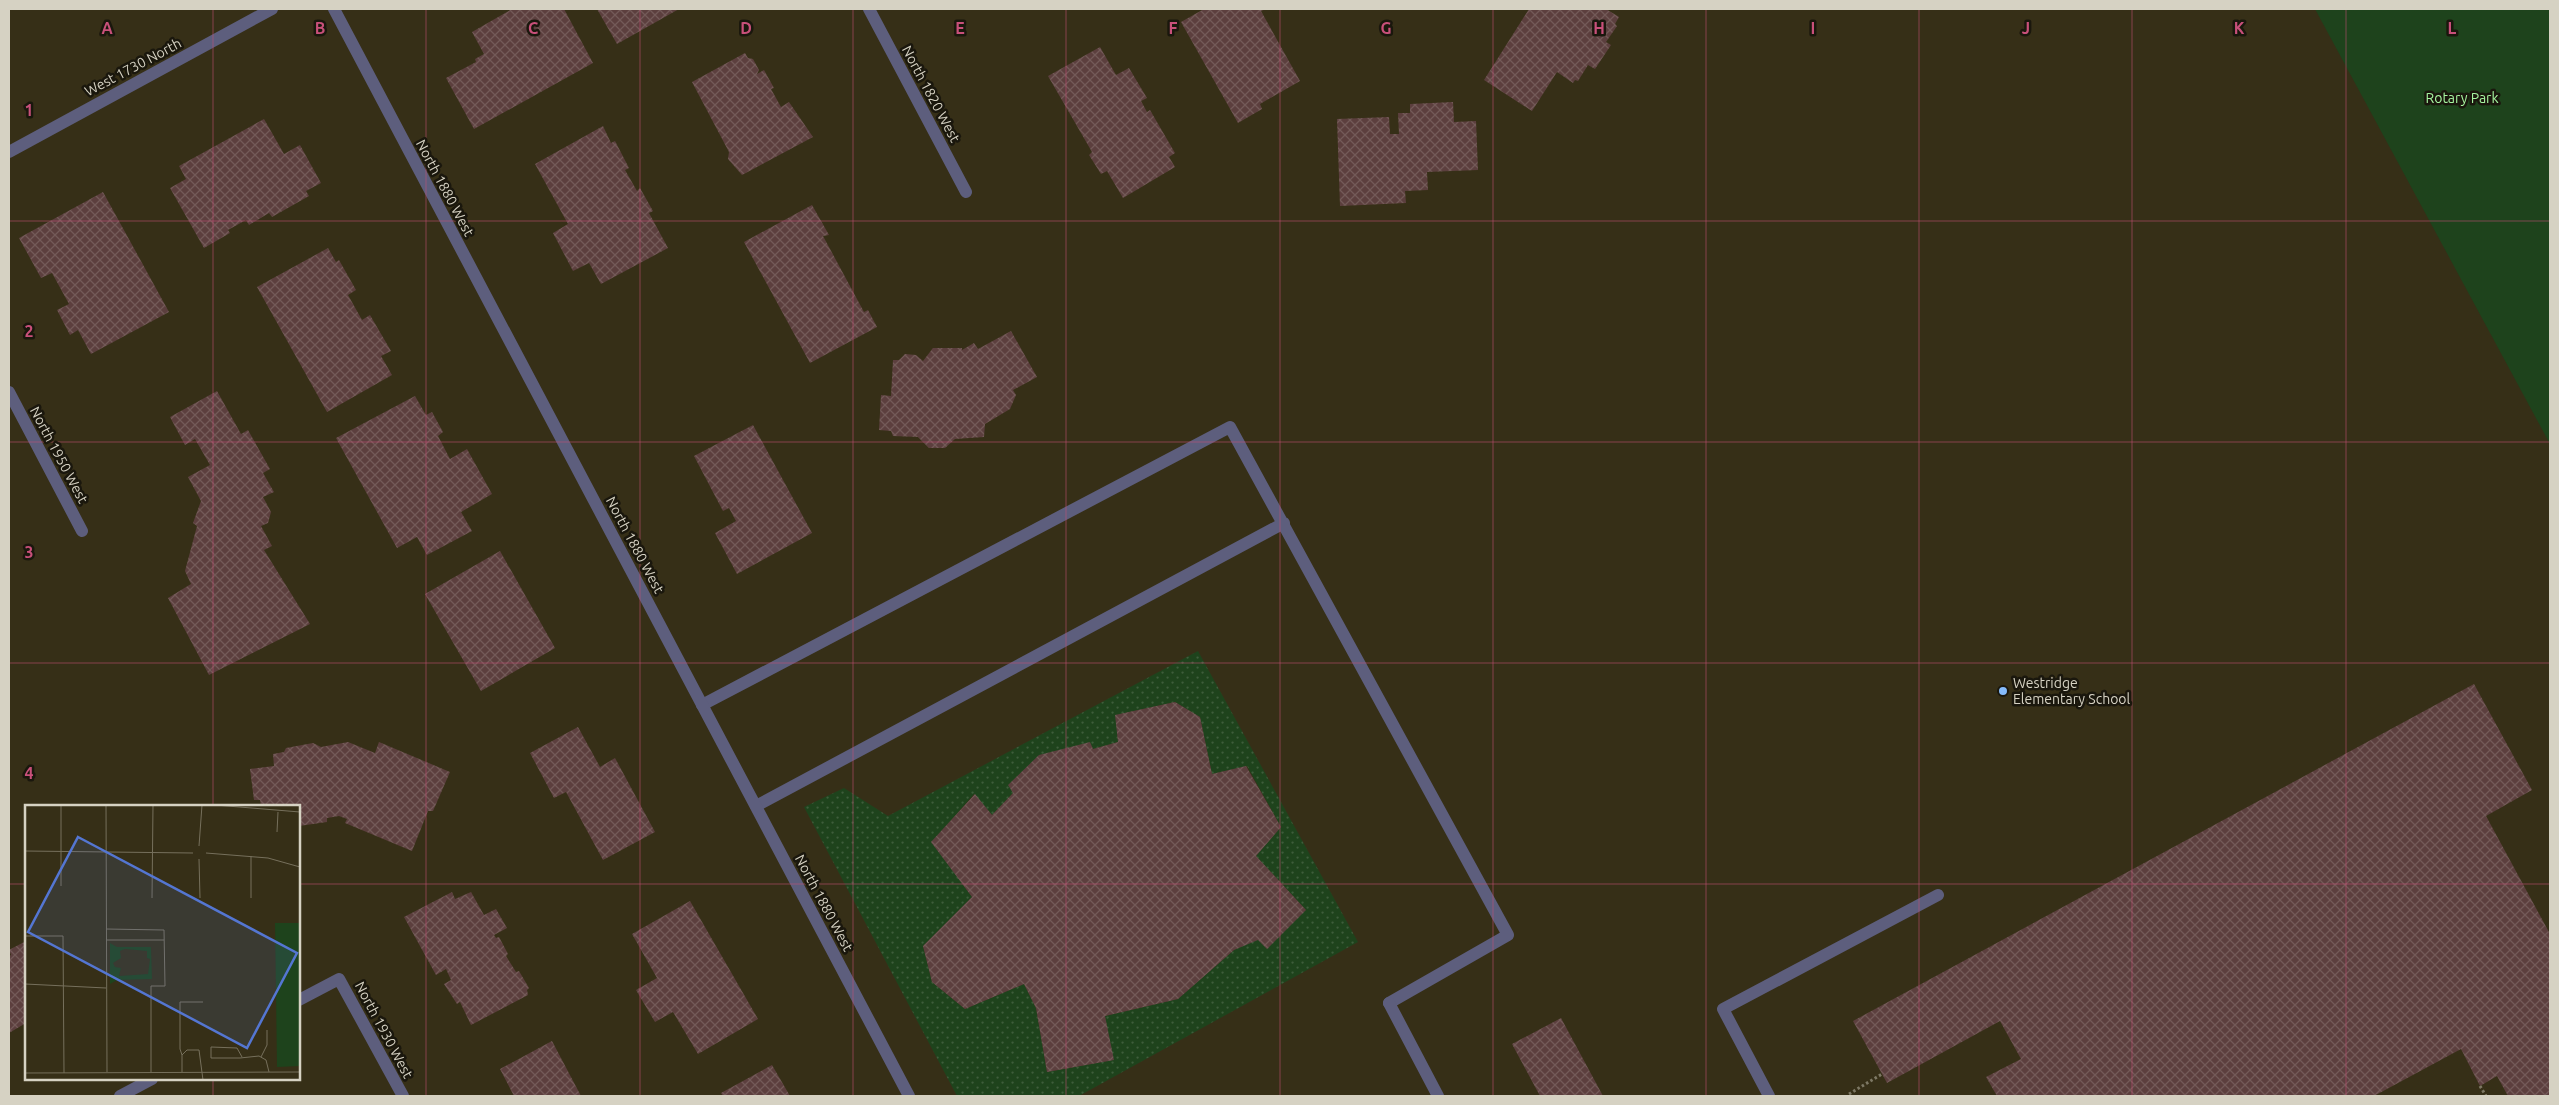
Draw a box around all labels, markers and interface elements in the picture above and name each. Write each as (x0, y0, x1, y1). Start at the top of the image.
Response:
text: A (101, 19, 113, 37)
text: B (315, 19, 325, 37)
text: C (528, 19, 538, 37)
text: D (740, 19, 752, 37)
text: E (955, 19, 965, 37)
text: F (1169, 19, 1178, 37)
text: G (1380, 19, 1392, 37)
text: H (1593, 19, 1605, 37)
text: I (1811, 19, 1815, 37)
text: J (2022, 19, 2030, 37)
text: K (2234, 19, 2245, 37)
text: L (2448, 19, 2457, 37)
street label: West 1730 North (82, 35, 184, 99)
street label: North 1820 West (899, 43, 963, 145)
park label: Rotary Park (2426, 90, 2498, 106)
text: 1 (24, 101, 34, 119)
street label: North 1880 West (413, 137, 477, 239)
text: 2 (24, 322, 34, 340)
street label: North 1950 West (27, 404, 91, 506)
street label: North 1880 West (603, 494, 667, 596)
text: 3 (24, 543, 34, 561)
place label: Westridge Elementary School (2013, 675, 2131, 707)
marker: Westridge Elementary School (1997, 685, 2009, 697)
text: 4 (24, 764, 34, 782)
inset map (25, 805, 300, 1080)
street label: North 1880 West (792, 852, 856, 954)
street label: North 1930 West (352, 979, 416, 1081)

